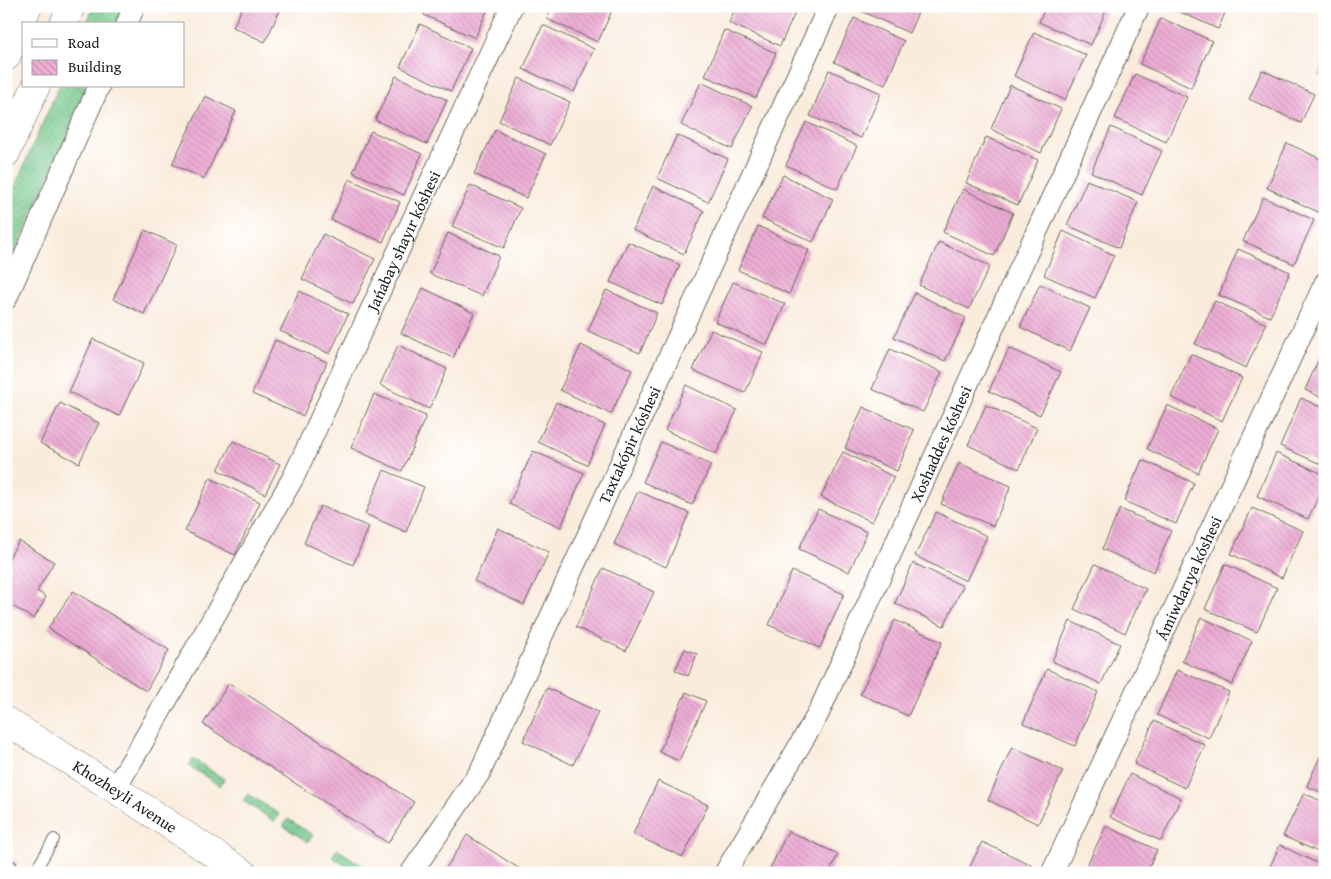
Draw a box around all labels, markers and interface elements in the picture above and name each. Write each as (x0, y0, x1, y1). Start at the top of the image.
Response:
legend (22, 22, 185, 88)
text: Road (68, 32, 99, 53)
text: Building (68, 56, 122, 77)
street label: Jańabay shayır kóshesi (359, 166, 446, 316)
street label: Xoshaddes kóshesi (904, 381, 978, 506)
street label: Taxtakópir kóshesi (592, 382, 667, 507)
street label: Ámiwdarıya kóshesi (1149, 511, 1228, 644)
street label: Khozheyli Avenue (68, 754, 182, 839)

